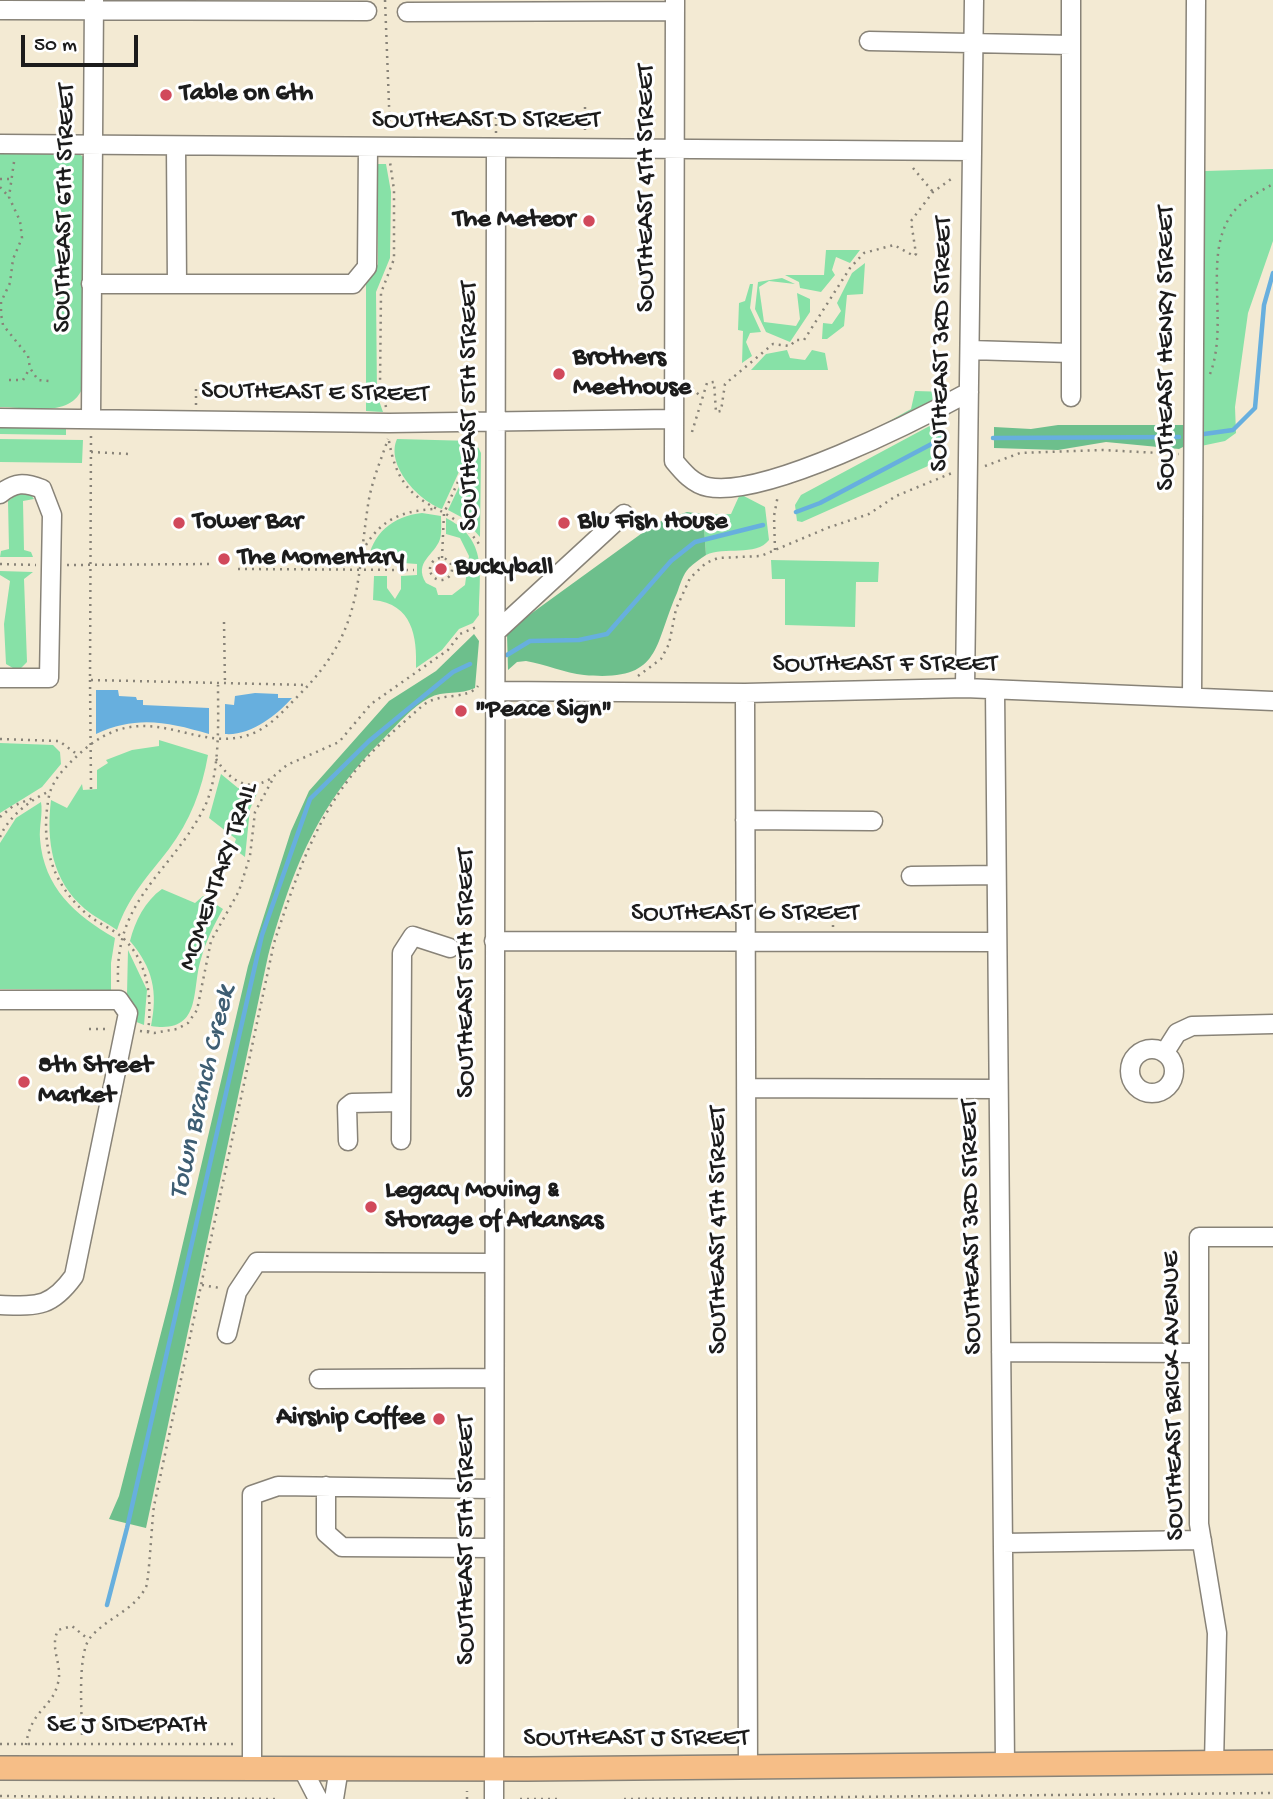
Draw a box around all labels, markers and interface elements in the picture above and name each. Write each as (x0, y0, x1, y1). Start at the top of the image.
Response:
scale bar (24, 21, 142, 65)
text: 50 m (34, 34, 77, 59)
street label: SOUTHEAST 4TH STREET (632, 64, 664, 312)
place label: Table on 6th (180, 79, 313, 111)
street label: SOUTHEAST 6TH STREET (48, 83, 84, 333)
marker: Table on 6th (158, 87, 174, 103)
street label: SOUTHEAST D STREET (372, 106, 600, 138)
place label: The Meteor (453, 205, 575, 237)
street label: SOUTHEAST HENRY STREET (1152, 205, 1184, 491)
marker: The Meteor (581, 213, 597, 229)
street label: SOUTHEAST 3RD STREET (925, 216, 961, 472)
street label: SOUTHEAST 5TH STREET (455, 281, 487, 531)
place label: Brothers Meethouse (573, 343, 691, 404)
marker: Brothers Meethouse (551, 366, 567, 382)
street label: SOUTHEAST E STREET (201, 376, 429, 412)
place label: Tower Bar (193, 507, 302, 539)
place label: Blu Fish House (578, 507, 728, 539)
marker: Tower Bar (171, 515, 187, 531)
marker: Blu Fish House (556, 515, 572, 531)
place label: The Momentary (238, 543, 404, 575)
marker: The Momentary (216, 551, 232, 567)
place label: Buckyball (455, 553, 553, 585)
marker: Buckyball (433, 561, 449, 577)
street label: SOUTHEAST F STREET (773, 650, 997, 682)
place label: "Peace Sign" (475, 695, 612, 727)
marker: "Peace Sign" (453, 703, 469, 719)
street label: MOMENTARY TRAIL (173, 779, 267, 975)
street label: SOUTHEAST 5TH STREET (452, 848, 484, 1098)
street label: SOUTHEAST G STREET (631, 899, 859, 931)
water label: Town Branch Creek (163, 983, 245, 1203)
place label: 8th Street Market (38, 1051, 152, 1112)
marker: 8th Street Market (16, 1074, 32, 1090)
street label: SOUTHEAST 3RD STREET (955, 1099, 991, 1355)
street label: SOUTHEAST 4TH STREET (704, 1106, 736, 1354)
place label: Legacy Moving & Storage of Arkansas (385, 1176, 603, 1238)
marker: Legacy Moving & Storage of Arkansas (363, 1199, 379, 1215)
street label: SOUTHEAST BRICK AVENUE (1157, 1251, 1193, 1541)
place label: Airship Coffee (276, 1403, 425, 1435)
marker: Airship Coffee (431, 1411, 447, 1427)
street label: SOUTHEAST 5TH STREET (452, 1415, 484, 1665)
street label: SE J SIDEPATH (47, 1711, 207, 1743)
street label: SOUTHEAST J STREET (523, 1724, 749, 1756)

